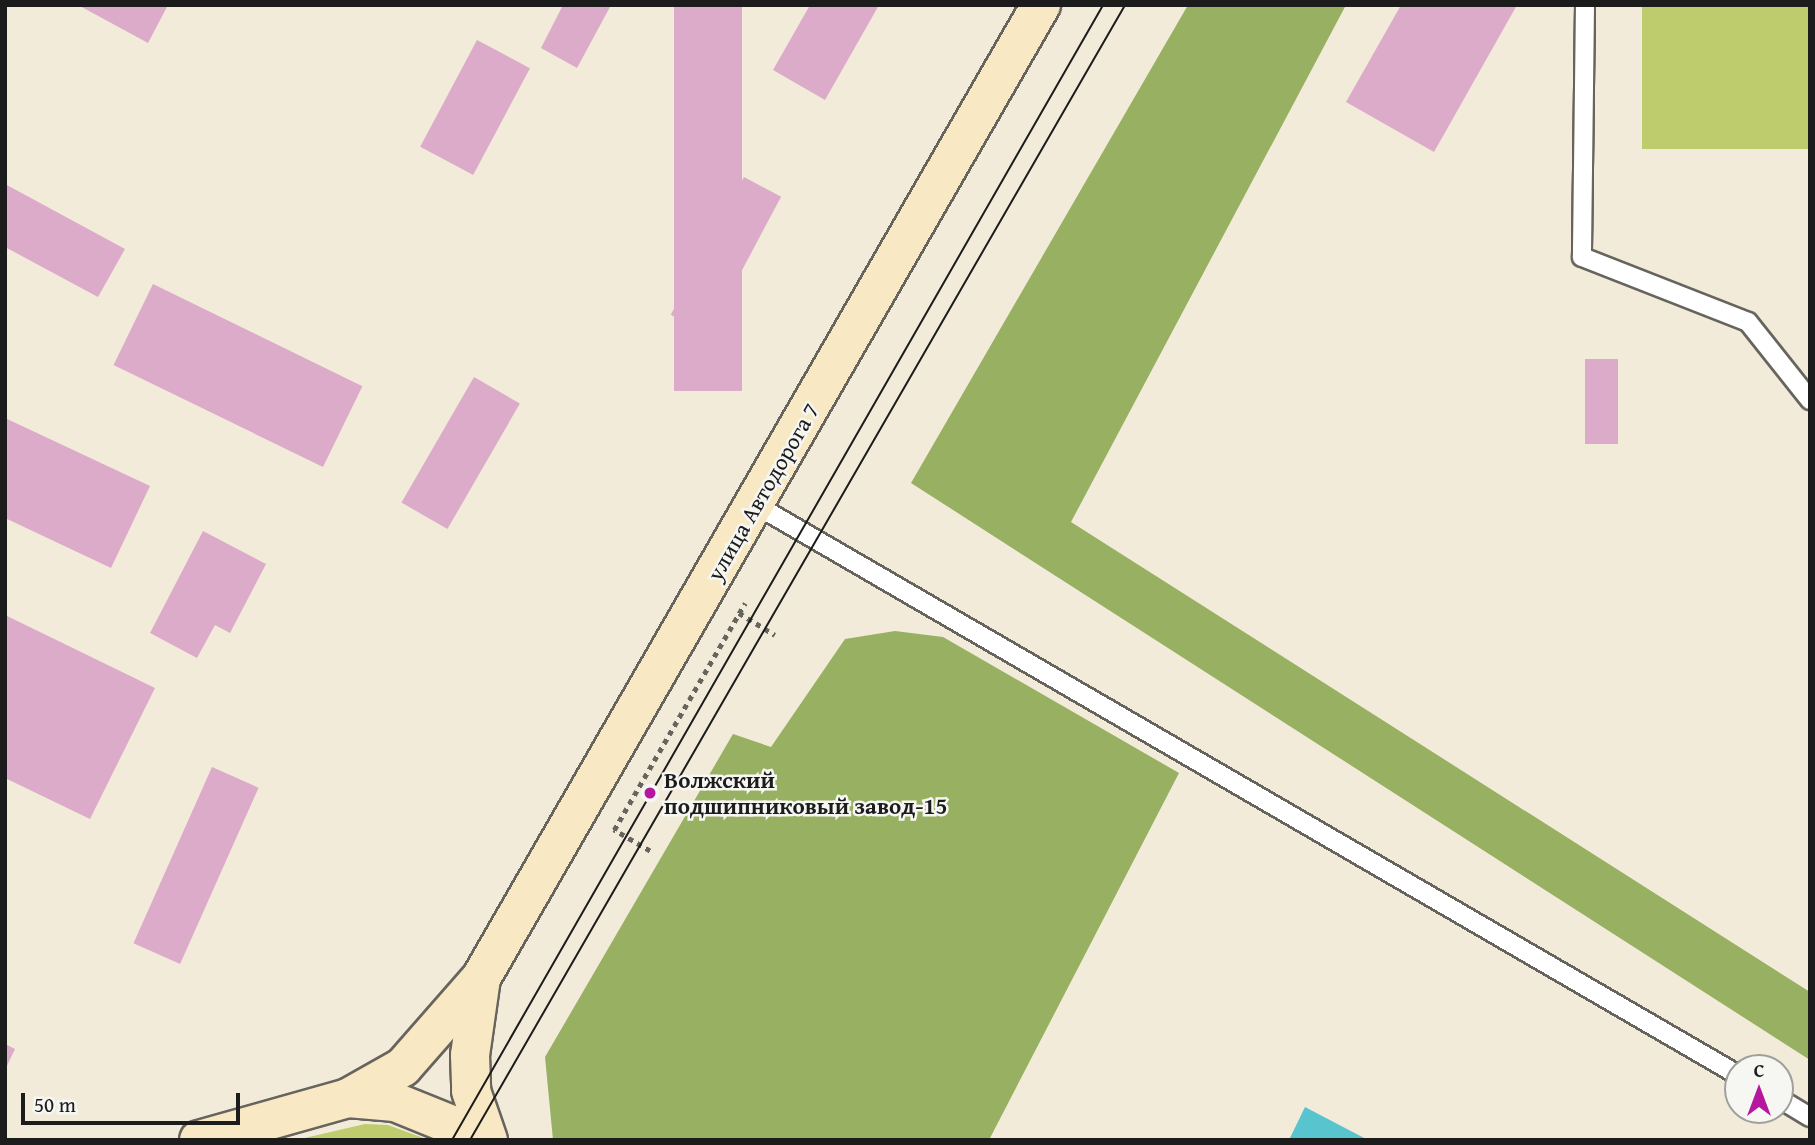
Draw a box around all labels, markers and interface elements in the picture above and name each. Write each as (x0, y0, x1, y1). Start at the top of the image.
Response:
street label: улица Автодорога 7 (701, 398, 825, 586)
place label: Волжский подшипниковый завод-15 (664, 766, 947, 820)
marker: Волжский подшипниковый завод-15 (642, 785, 658, 801)
north arrow (1724, 1054, 1794, 1124)
text: С (1754, 1056, 1764, 1084)
scale bar (24, 1078, 243, 1122)
text: 50 m (34, 1089, 76, 1120)

